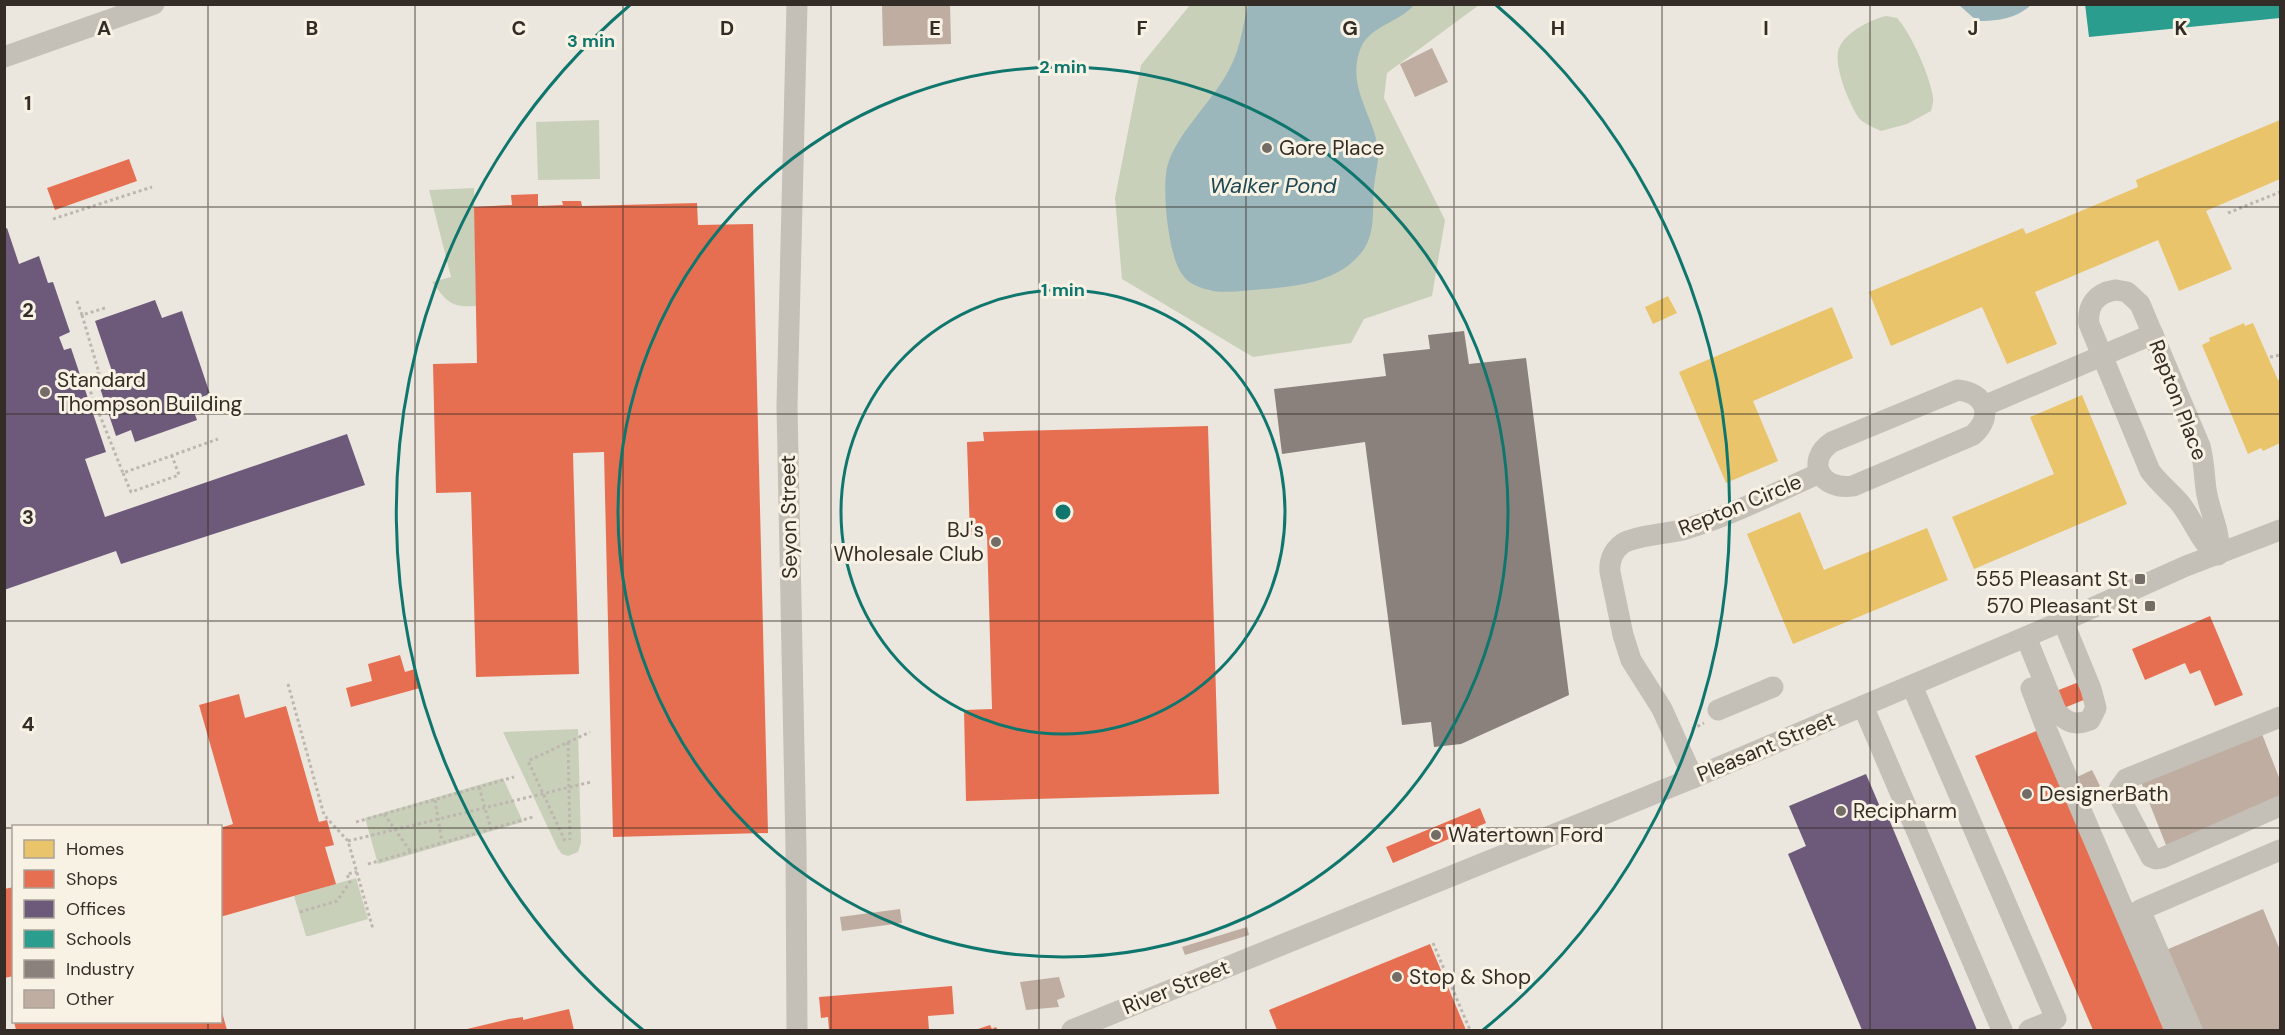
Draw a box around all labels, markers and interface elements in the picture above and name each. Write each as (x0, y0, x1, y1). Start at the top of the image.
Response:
text: A (97, 15, 111, 41)
text: B (306, 15, 318, 41)
text: C (512, 15, 526, 41)
text: D (720, 15, 734, 41)
text: E (929, 15, 941, 41)
text: F (1136, 15, 1148, 41)
text: G (1342, 15, 1358, 41)
text: H (1551, 15, 1565, 41)
text: I (1763, 15, 1769, 41)
text: J (1968, 15, 1978, 41)
text: K (2174, 15, 2188, 41)
text: 3 min (567, 29, 615, 53)
text: 2 min (1039, 55, 1087, 79)
text: 1 (24, 90, 32, 116)
place label: Gore Place (1279, 134, 1385, 162)
marker: Gore Place (1260, 141, 1274, 155)
water label: Walker Pond (1209, 171, 1337, 200)
text: 1 min (1041, 278, 1085, 302)
text: 2 (22, 297, 34, 323)
street label: Repton Place (2142, 336, 2214, 464)
place label: Standard Thompson Building (57, 366, 242, 418)
marker: Standard Thompson Building (38, 385, 52, 399)
street label: Seyon Street (774, 455, 804, 579)
street label: Repton Circle (1674, 468, 1806, 542)
centre of rings (1053, 502, 1073, 522)
text: 3 (22, 504, 34, 530)
place label: BJ's Wholesale Club (833, 516, 984, 568)
marker: BJ's Wholesale Club (989, 535, 1003, 549)
place label: 555 Pleasant St (1976, 565, 2128, 593)
marker: 555 Pleasant St (2133, 572, 2147, 586)
place label: 570 Pleasant St (1986, 592, 2138, 620)
marker: 570 Pleasant St (2143, 599, 2157, 613)
street label: Pleasant Street (1693, 705, 1839, 789)
text: 4 (22, 711, 35, 737)
place label: DesignerBath (2039, 780, 2169, 808)
marker: DesignerBath (2020, 787, 2034, 801)
place label: Recipharm (1853, 797, 1957, 825)
marker: Recipharm (1834, 804, 1848, 818)
place label: Watertown Ford (1448, 821, 1604, 849)
legend (12, 825, 222, 1023)
marker: Watertown Ford (1429, 828, 1443, 842)
text: Homes (66, 837, 124, 861)
text: Shops (66, 867, 118, 891)
text: Offices (66, 897, 126, 921)
text: Schools (66, 927, 131, 951)
street label: River Street (1118, 953, 1234, 1021)
text: Industry (66, 957, 135, 981)
place label: Stop & Shop (1409, 963, 1531, 991)
marker: Stop & Shop (1390, 970, 1404, 984)
text: Other (66, 987, 115, 1011)

